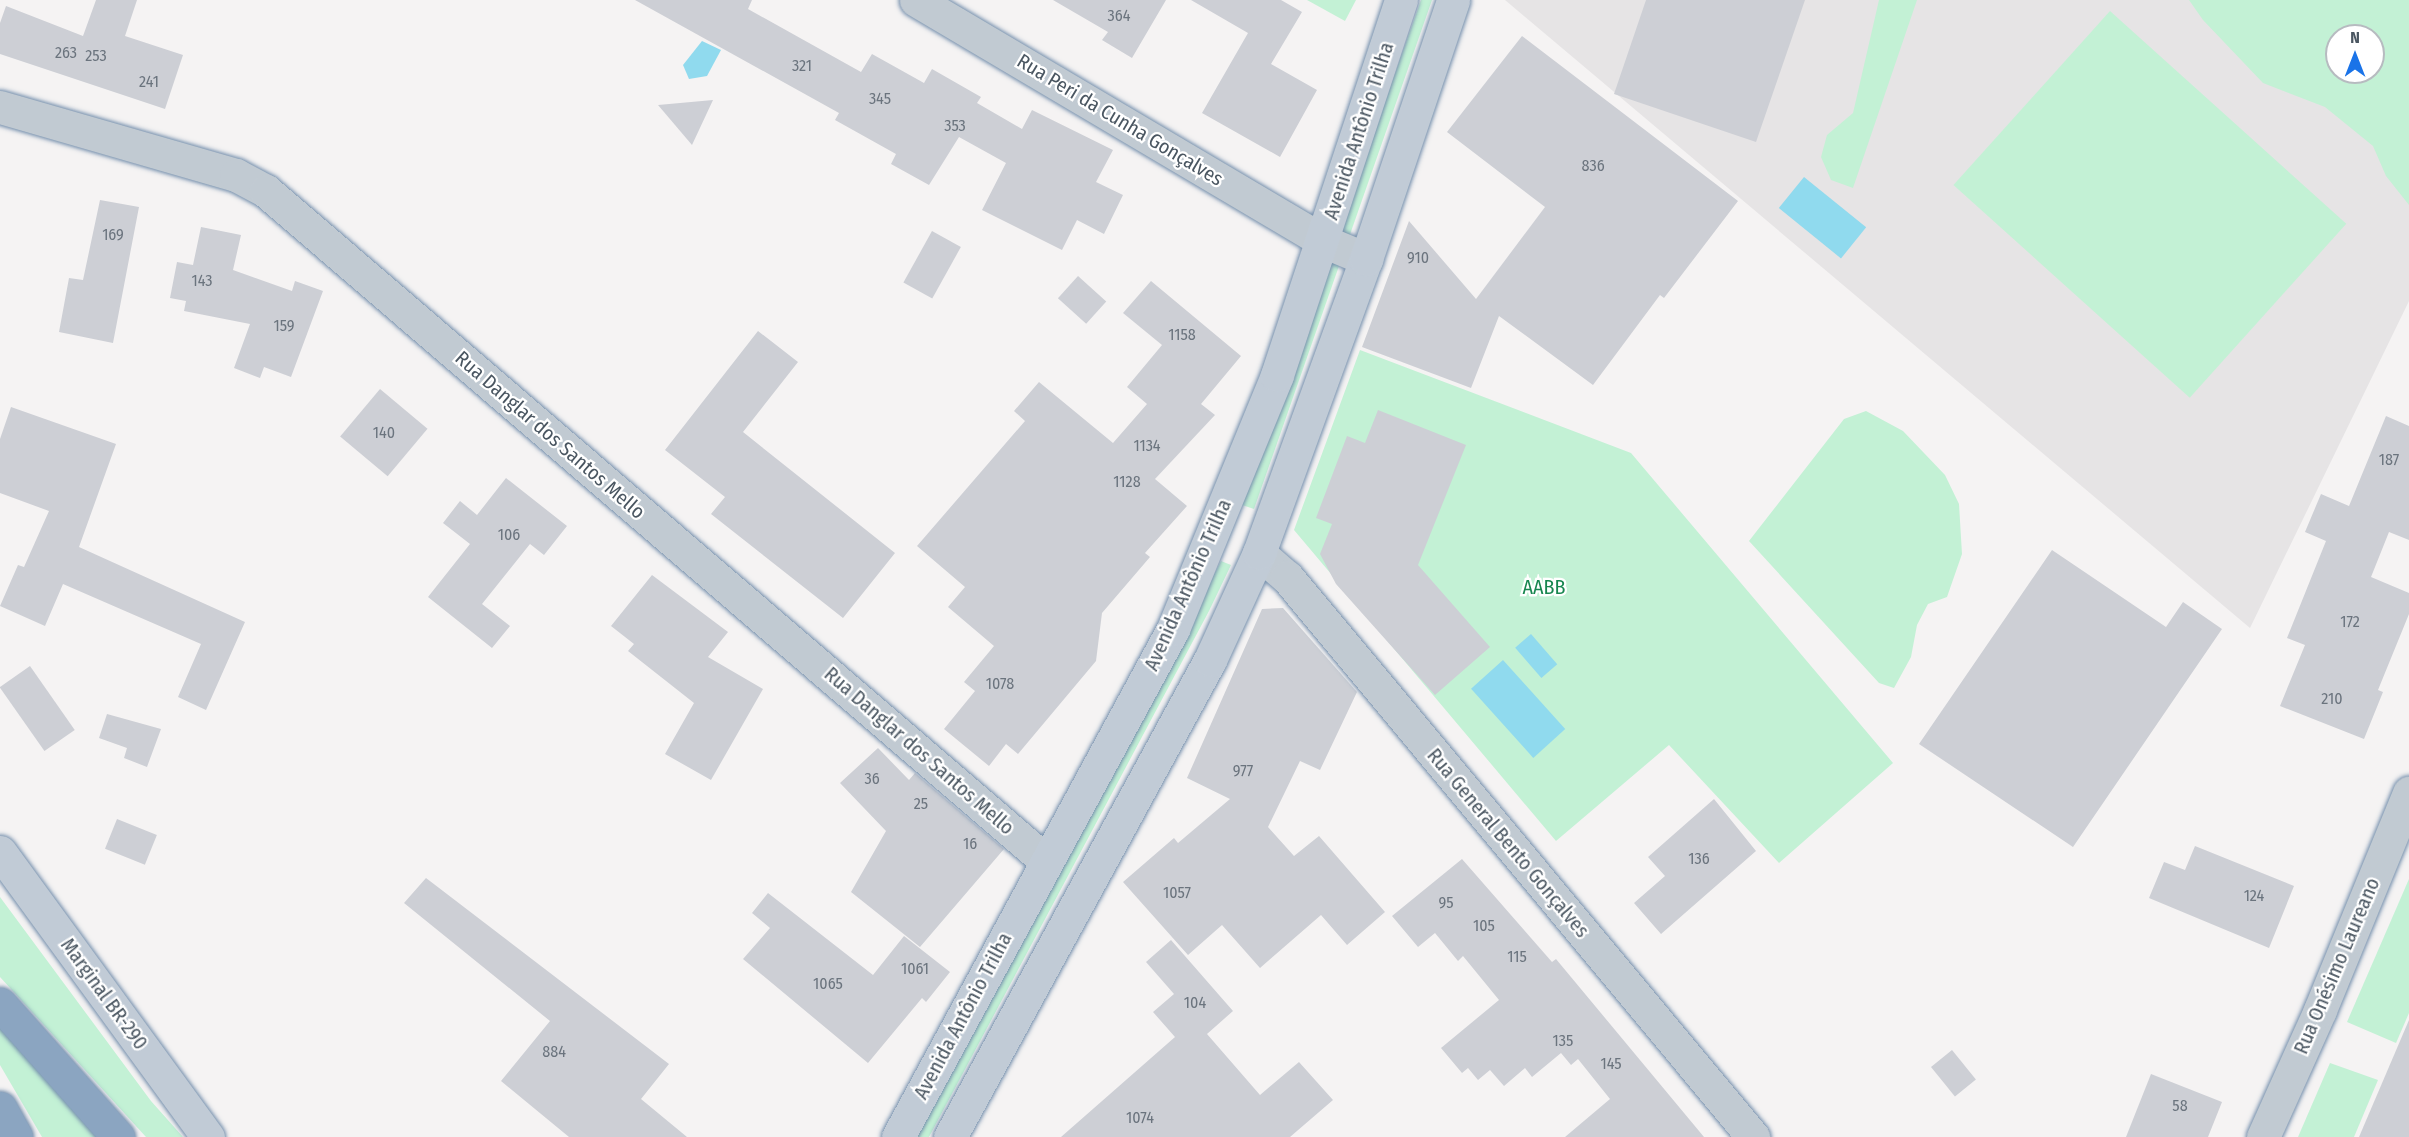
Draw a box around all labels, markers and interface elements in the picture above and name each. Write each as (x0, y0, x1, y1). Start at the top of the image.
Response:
house number: 364 (1108, 6, 1130, 26)
north arrow (2325, 24, 2385, 84)
text: N (2350, 28, 2360, 47)
street label: Avenida Antônio Trilha (1319, 39, 1399, 223)
house number: 263 (55, 43, 77, 63)
house number: 253 (85, 46, 107, 66)
street label: Rua Peri da Cunha Gonçalves (1013, 49, 1227, 191)
house number: 321 (792, 56, 812, 76)
house number: 241 (139, 72, 159, 92)
house number: 345 (869, 89, 891, 109)
house number: 353 (944, 116, 966, 136)
house number: 836 (1581, 156, 1605, 176)
house number: 169 (102, 225, 124, 245)
house number: 910 (1407, 248, 1429, 268)
house number: 143 (192, 271, 212, 291)
house number: 159 (273, 316, 295, 336)
house number: 1158 (1168, 325, 1196, 345)
street label: Rua Danglar dos Santos Mello (450, 346, 650, 524)
house number: 140 (373, 423, 395, 443)
house number: 1134 (1133, 436, 1161, 456)
house number: 187 (2379, 450, 2399, 470)
house number: 1128 (1113, 472, 1141, 492)
street label: Avenida Antônio Trilha (1139, 496, 1237, 674)
house number: 106 (498, 525, 520, 545)
park label: AABB (1523, 575, 1565, 599)
house number: 172 (2340, 612, 2360, 632)
street label: Rua Danglar dos Santos Mello (819, 662, 1019, 840)
house number: 1078 (986, 674, 1014, 694)
house number: 210 (2321, 689, 2343, 709)
street label: Rua General Bento Gonçalves (1422, 744, 1594, 942)
house number: 977 (1233, 761, 1253, 781)
house number: 36 (864, 769, 880, 789)
house number: 25 (914, 794, 928, 814)
house number: 16 (963, 834, 977, 854)
house number: 136 (1688, 849, 1710, 869)
street label: Rua Onésimo Laureano (2289, 874, 2385, 1058)
house number: 1057 (1163, 883, 1191, 903)
house number: 124 (2244, 886, 2264, 906)
house number: 95 (1438, 893, 1454, 913)
house number: 105 (1473, 916, 1495, 936)
street label: Avenida Antônio Trilha (909, 929, 1017, 1103)
street label: Marginal BR-290 (56, 934, 152, 1054)
house number: 115 (1507, 947, 1527, 967)
house number: 1061 (901, 959, 929, 979)
house number: 1065 (813, 974, 843, 994)
house number: 104 (1184, 993, 1206, 1013)
house number: 135 (1553, 1031, 1573, 1051)
house number: 884 (542, 1042, 566, 1062)
house number: 145 (1600, 1054, 1622, 1074)
house number: 58 (2172, 1096, 2188, 1116)
house number: 1074 (1126, 1108, 1154, 1128)

